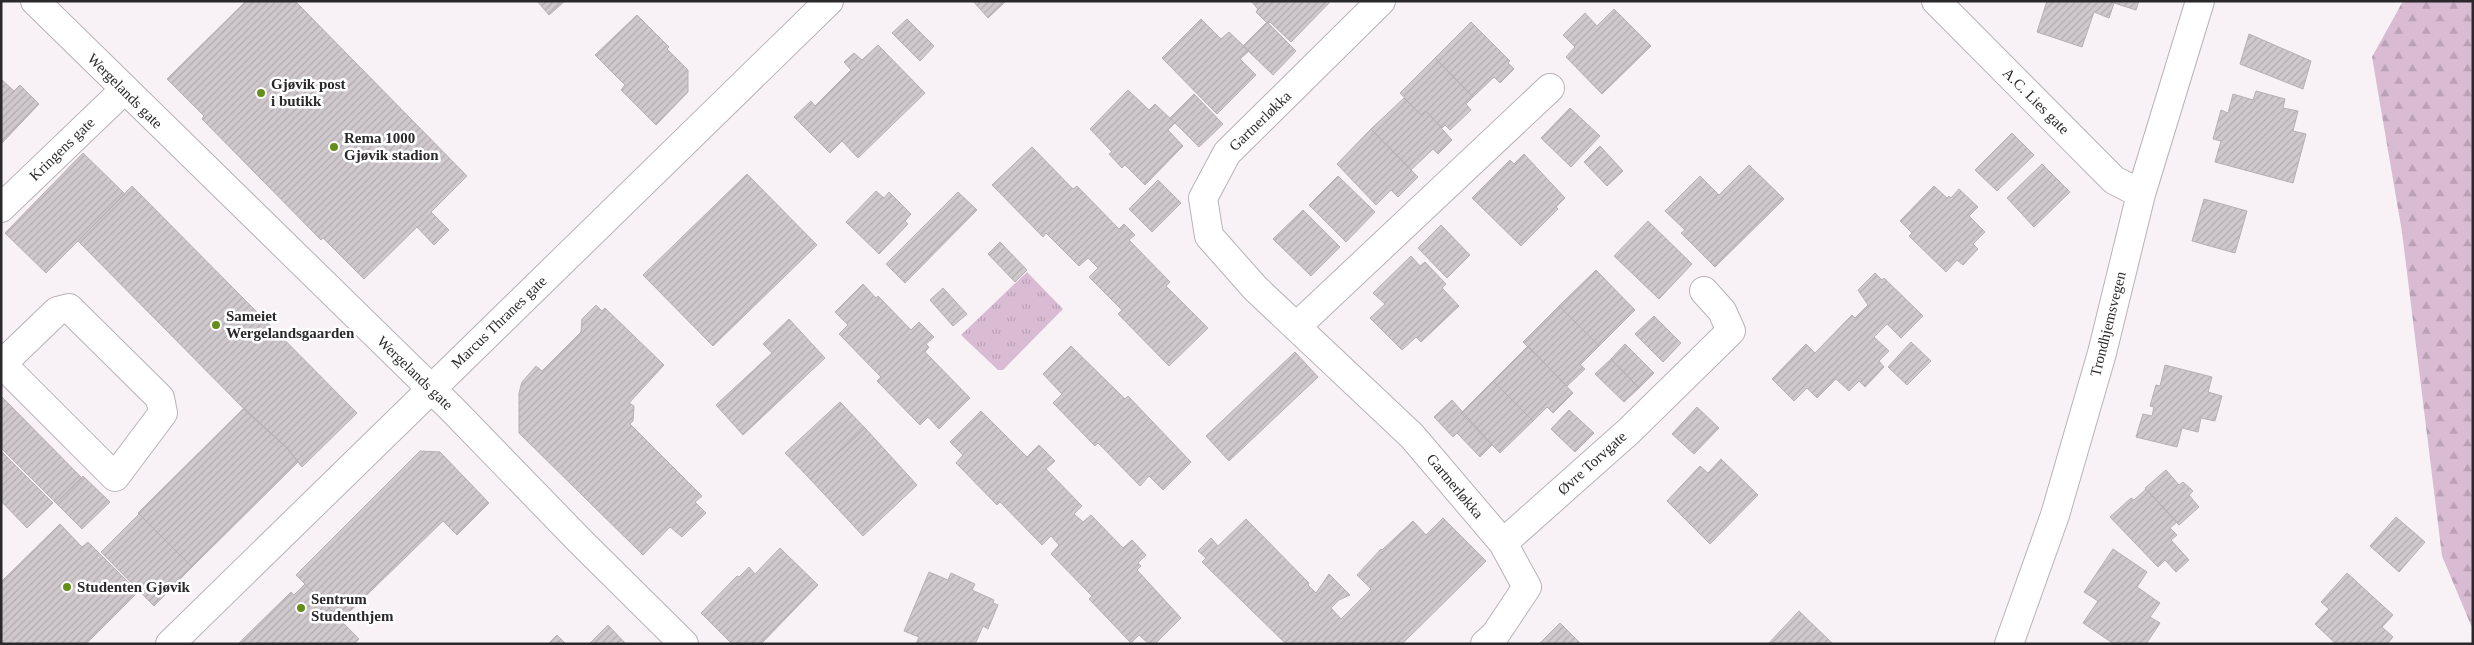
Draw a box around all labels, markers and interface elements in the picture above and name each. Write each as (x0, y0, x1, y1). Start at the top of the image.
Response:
street label: Wergelands gate (84, 50, 166, 132)
street label: A.C. Lies gate (2000, 65, 2073, 138)
place label: Gjøvik post i butikk (271, 76, 346, 109)
marker: Gjøvik post i butikk (255, 87, 267, 99)
street label: Gartnerløkka (1226, 88, 1294, 154)
street label: Kringens gate (26, 114, 98, 184)
place label: Rema 1000 Gjøvik stadion (344, 130, 439, 163)
marker: Rema 1000 Gjøvik stadion (328, 141, 340, 153)
street label: Trondhjemsvegen (2087, 269, 2129, 378)
street label: Marcus Thranes gate (448, 272, 550, 371)
place label: Sameiet Wergelandsgaarden (226, 308, 355, 341)
marker: Sameiet Wergelandsgaarden (210, 319, 222, 331)
street label: Wergelands gate (374, 333, 456, 413)
street label: Øvre Torvgate (1554, 428, 1630, 498)
street label: Gartnerløkka (1423, 451, 1487, 522)
place label: Studenten Gjøvik (77, 579, 191, 595)
marker: Studenten Gjøvik (61, 581, 73, 593)
place label: Sentrum Studenthjem (311, 591, 394, 624)
marker: Sentrum Studenthjem (295, 602, 307, 614)

